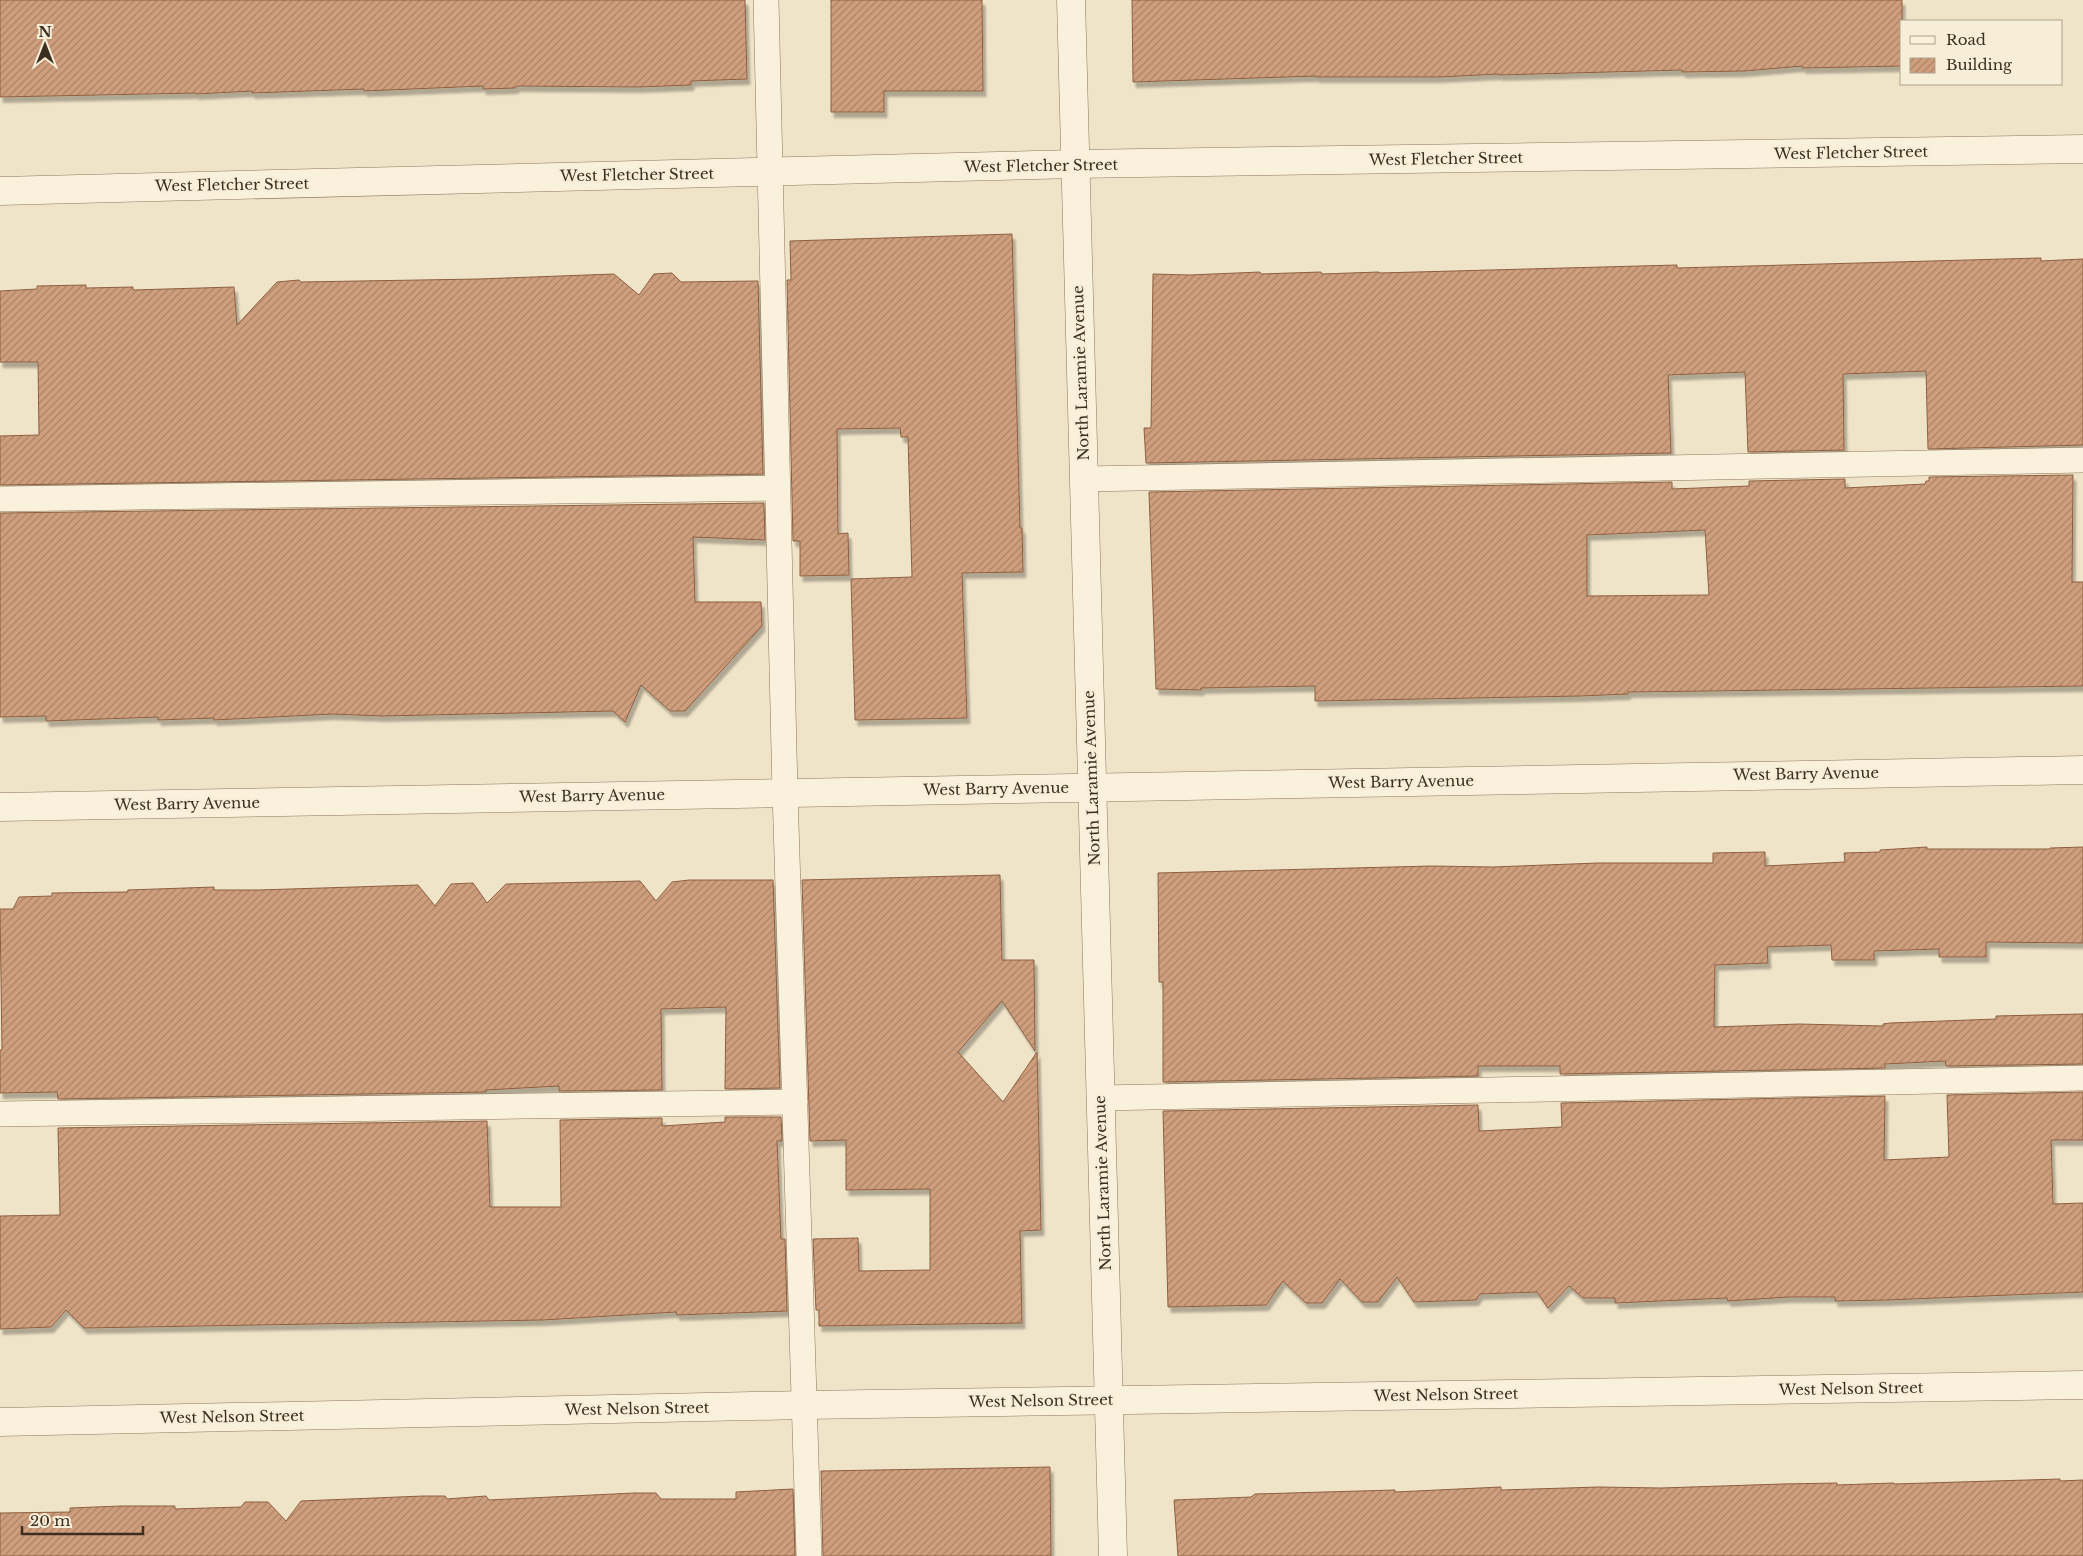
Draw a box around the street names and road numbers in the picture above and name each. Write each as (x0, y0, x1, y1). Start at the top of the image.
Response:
street label: West Fletcher Street (1773, 142, 1929, 163)
street label: West Fletcher Street (1368, 148, 1524, 169)
street label: West Fletcher Street (963, 155, 1119, 176)
street label: West Fletcher Street (559, 164, 715, 185)
street label: West Fletcher Street (154, 174, 310, 195)
street label: North Laramie Avenue (1068, 285, 1093, 461)
street label: North Laramie Avenue (1079, 690, 1104, 866)
street label: West Barry Avenue (1732, 763, 1879, 784)
street label: West Barry Avenue (1327, 771, 1474, 792)
street label: West Barry Avenue (922, 778, 1069, 799)
street label: West Barry Avenue (518, 785, 665, 806)
street label: West Barry Avenue (113, 793, 260, 814)
street label: North Laramie Avenue (1090, 1095, 1115, 1271)
street label: West Nelson Street (1777, 1378, 1924, 1399)
street label: West Nelson Street (1372, 1384, 1519, 1405)
street label: West Nelson Street (967, 1390, 1114, 1411)
street label: West Nelson Street (563, 1398, 710, 1419)
street label: West Nelson Street (158, 1406, 305, 1427)

